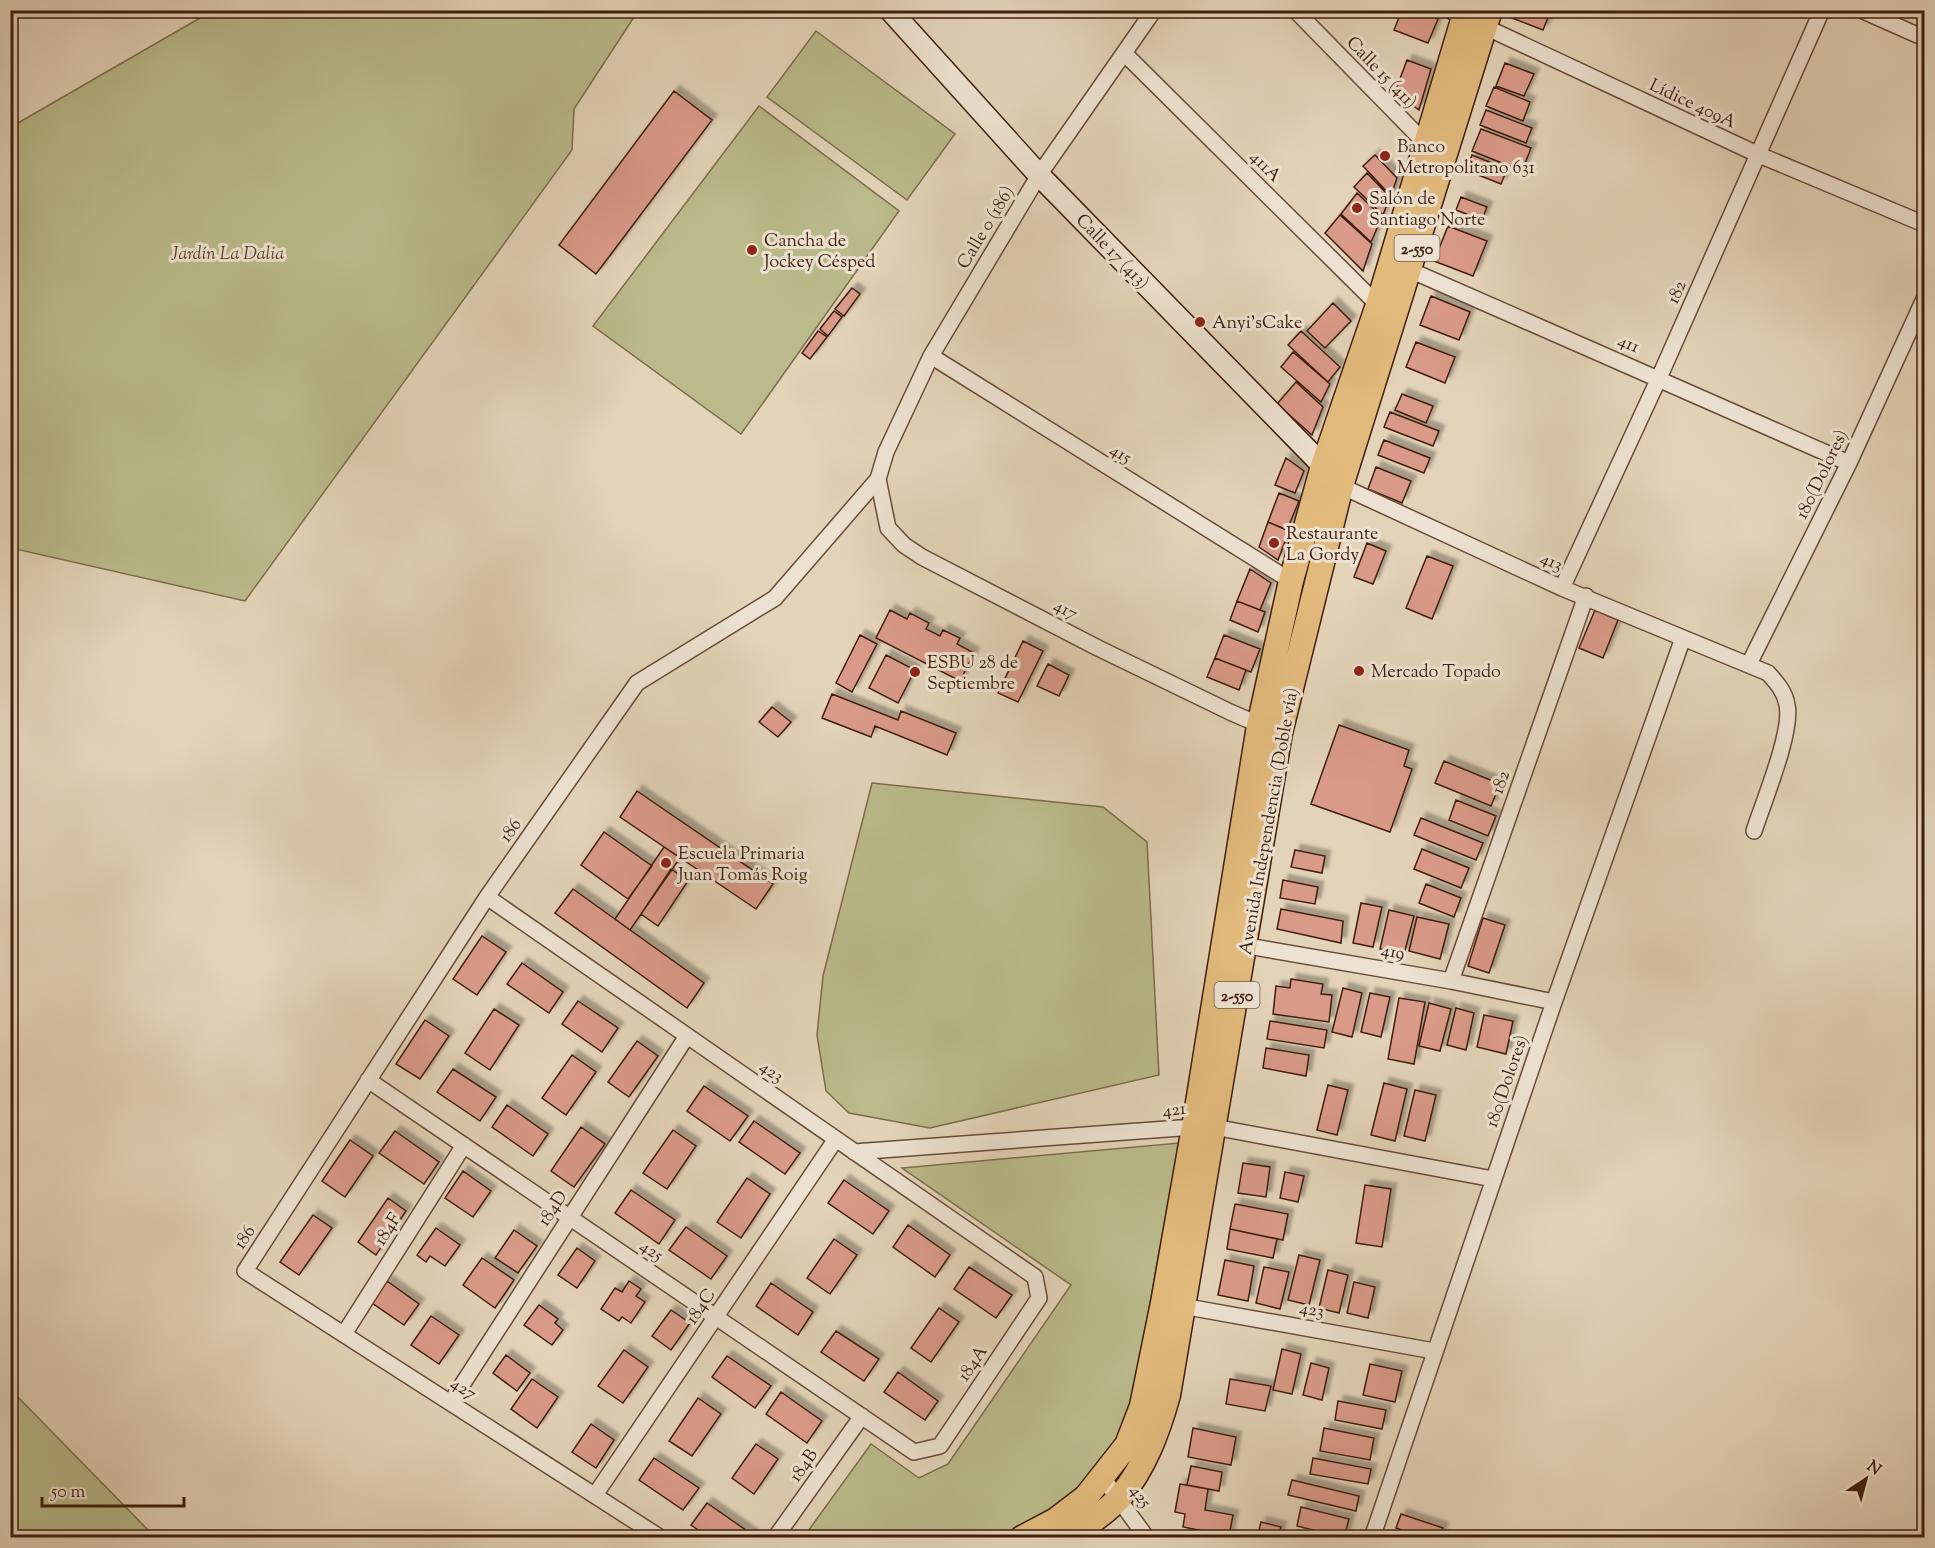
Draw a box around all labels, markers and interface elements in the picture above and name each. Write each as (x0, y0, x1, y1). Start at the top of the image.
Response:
street label: Calle 15 (411) (1339, 31, 1422, 116)
street label: Lídice 409A (1644, 73, 1740, 136)
place label: Banco Metropolitano 631 (1397, 135, 1535, 182)
street label: 411A (1243, 146, 1287, 190)
marker: Banco Metropolitano 631 (1378, 149, 1392, 163)
street label: Calle 0 (186) (952, 182, 1022, 275)
place label: Salón de Santiago Norte (1369, 187, 1485, 234)
marker: Salón de Santiago Norte (1350, 201, 1364, 215)
street label: Calle 17 (413) (1069, 209, 1154, 296)
place label: Cancha de Jockey Césped (763, 229, 876, 276)
road number: 2-550 (1394, 235, 1440, 261)
park label: Jardín La Dalia (171, 242, 284, 268)
marker: Cancha de Jockey Césped (745, 243, 759, 257)
street label: 182 (1661, 276, 1695, 309)
place label: Anyi'sCake (1212, 311, 1302, 337)
marker: Anyi'sCake (1193, 315, 1207, 329)
street label: 411 (1613, 329, 1643, 361)
street label: 180(Dolores) (1790, 426, 1856, 524)
street label: 415 (1104, 438, 1136, 471)
place label: Restaurante La Gordy (1286, 522, 1378, 569)
marker: Restaurante La Gordy (1267, 536, 1281, 550)
street label: 413 (1535, 546, 1567, 579)
street label: 417 (1048, 594, 1082, 628)
place label: ESBU 28 de Septiembre (927, 651, 1018, 698)
place label: Mercado Topado (1371, 660, 1501, 686)
marker: Mercado Topado (1352, 664, 1366, 678)
marker: ESBU 28 de Septiembre (908, 665, 922, 679)
street label: Avenida Independencia (Doble vía) (1234, 686, 1306, 957)
street label: 182 (1486, 767, 1518, 798)
street label: 186 (494, 814, 529, 848)
place label: Escuela Primaria Juan Tomás Roig (677, 842, 808, 889)
marker: Escuela Primaria Juan Tomás Roig (659, 856, 673, 870)
street label: 419 (1379, 938, 1407, 968)
road number: 2-550 (1214, 982, 1260, 1008)
street label: 180(Dolores) (1480, 1032, 1536, 1131)
street label: 423 (753, 1055, 788, 1090)
street label: 421 (1161, 1097, 1187, 1125)
street label: 184D (532, 1186, 575, 1232)
street label: 184F (369, 1209, 409, 1251)
street label: 186 (228, 1221, 263, 1255)
street label: 425 (634, 1234, 668, 1269)
street label: 184C (680, 1284, 723, 1330)
street label: 423 (1297, 1296, 1326, 1326)
street label: 184A (952, 1341, 995, 1387)
street label: 427 (445, 1372, 481, 1408)
street label: 184B (784, 1444, 825, 1488)
north arrow (1836, 1449, 1896, 1509)
text: N (1861, 1456, 1885, 1482)
scale bar (42, 1470, 184, 1508)
text: 50 m (50, 1480, 86, 1506)
street label: 425 (1122, 1480, 1157, 1514)

